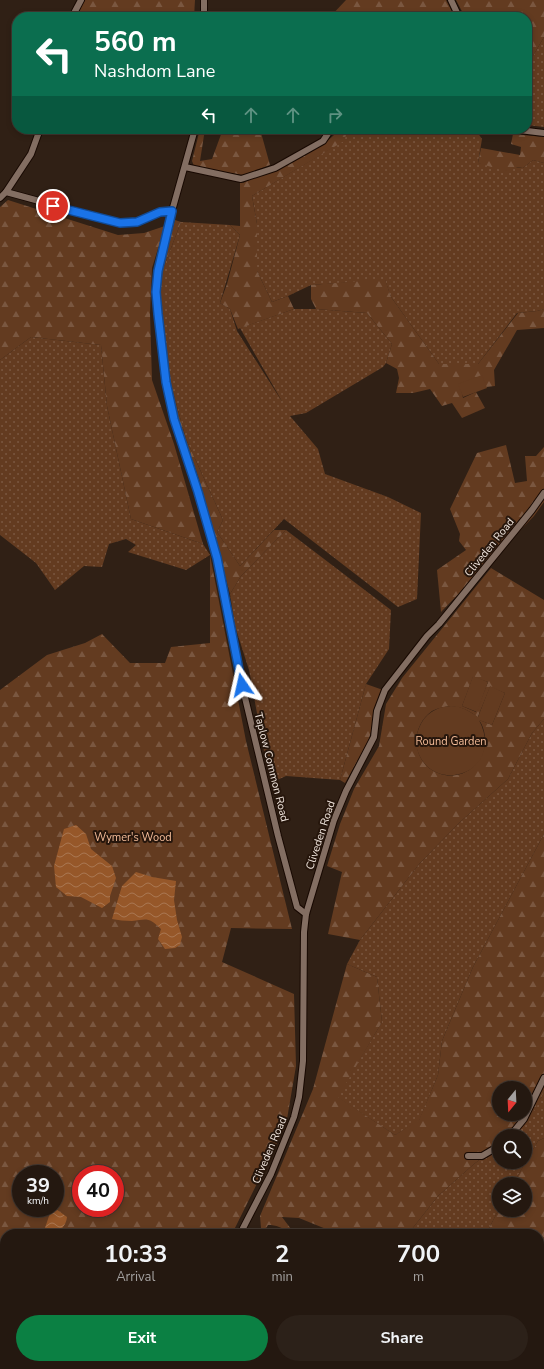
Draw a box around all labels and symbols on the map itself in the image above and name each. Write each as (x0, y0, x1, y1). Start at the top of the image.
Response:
pin (36, 189, 70, 223)
street label: Cliveden Road (461, 515, 518, 580)
position arrow (221, 664, 263, 706)
street label: Taplow Common Road (251, 711, 292, 823)
park label: Round Garden (415, 734, 487, 749)
street label: Cliveden Road (302, 799, 339, 872)
park label: Wymer's Wood (94, 830, 172, 845)
north arrow (492, 1081, 532, 1121)
street label: Cliveden Road (249, 1114, 290, 1186)
speed limit sign: 40 (72, 1165, 124, 1217)

